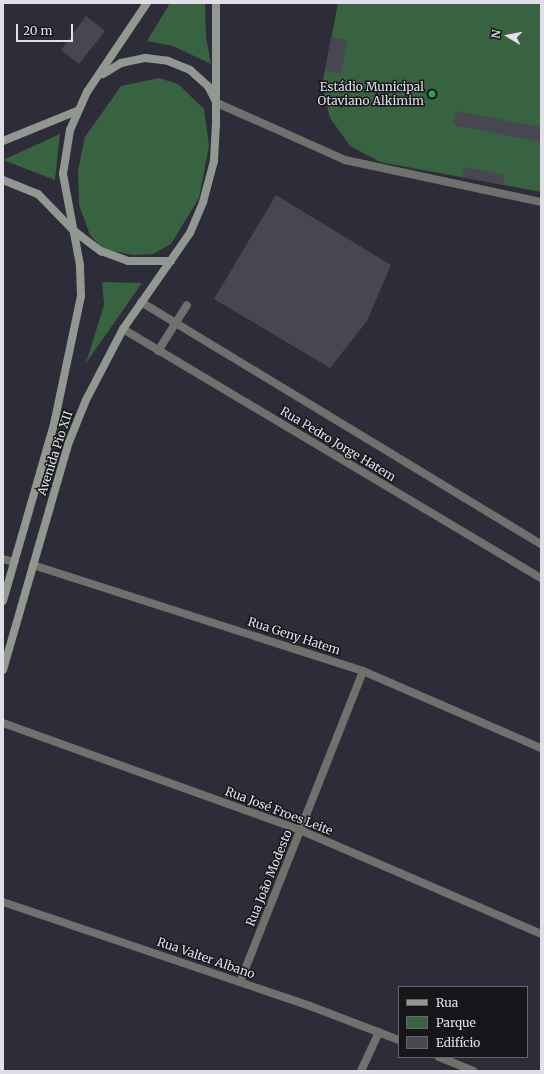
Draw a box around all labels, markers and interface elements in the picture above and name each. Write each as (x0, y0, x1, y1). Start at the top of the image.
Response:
scale bar (18, 16, 75, 42)
north arrow (488, 16, 528, 56)
text: 20 m (23, 23, 52, 38)
text: N (489, 28, 504, 39)
place label: Estádio Municipal Otaviano Alkimim (318, 80, 424, 108)
marker: Estádio Municipal Otaviano Alkimim (427, 89, 437, 99)
street label: Rua Pedro Jorge Hatem (278, 404, 398, 484)
street label: Avenida Pio XII (35, 409, 75, 497)
street label: Rua Geny Hatem (246, 614, 342, 658)
street label: Rua José Froes Leite (223, 784, 335, 838)
street label: Rua João Modesto (243, 828, 295, 928)
street label: Rua Valter Albano (155, 935, 257, 981)
legend (398, 986, 528, 1058)
text: Rua (436, 995, 458, 1010)
text: Parque (436, 1015, 476, 1030)
text: Edifício (436, 1035, 480, 1050)

